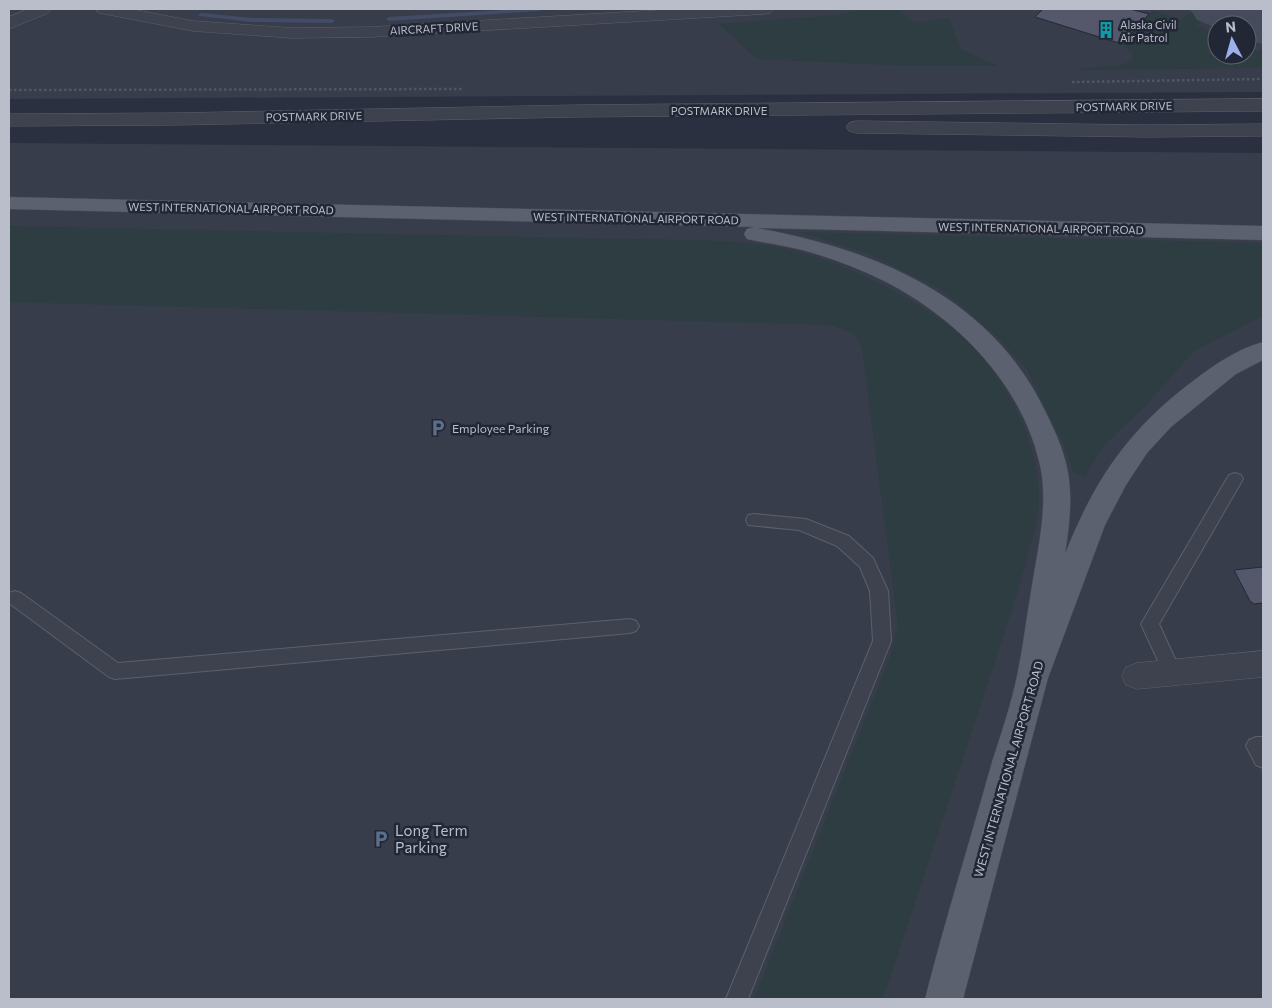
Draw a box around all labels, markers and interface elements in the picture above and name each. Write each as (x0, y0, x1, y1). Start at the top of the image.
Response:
north arrow (1207, 15, 1257, 65)
place label: Alaska Civil Air Patrol (1120, 18, 1177, 44)
text: N (1224, 18, 1237, 36)
street label: AIRCRAFT DRIVE (389, 19, 479, 37)
building icon: Alaska Civil Air Patrol (1096, 20, 1116, 40)
street label: POSTMARK DRIVE (1076, 99, 1172, 113)
street label: POSTMARK DRIVE (671, 104, 767, 117)
street label: POSTMARK DRIVE (266, 109, 362, 123)
street label: WEST INTERNATIONAL AIRPORT ROAD (128, 200, 334, 216)
street label: WEST INTERNATIONAL AIRPORT ROAD (533, 210, 739, 226)
street label: WEST INTERNATIONAL AIRPORT ROAD (938, 220, 1144, 236)
parking icon: Employee Parking (428, 418, 448, 438)
place label: Employee Parking (452, 421, 550, 435)
street label: WEST INTERNATIONAL AIRPORT ROAD (970, 659, 1046, 879)
place label: Long Term Parking (395, 821, 468, 856)
parking icon: Long Term Parking (371, 829, 391, 849)

